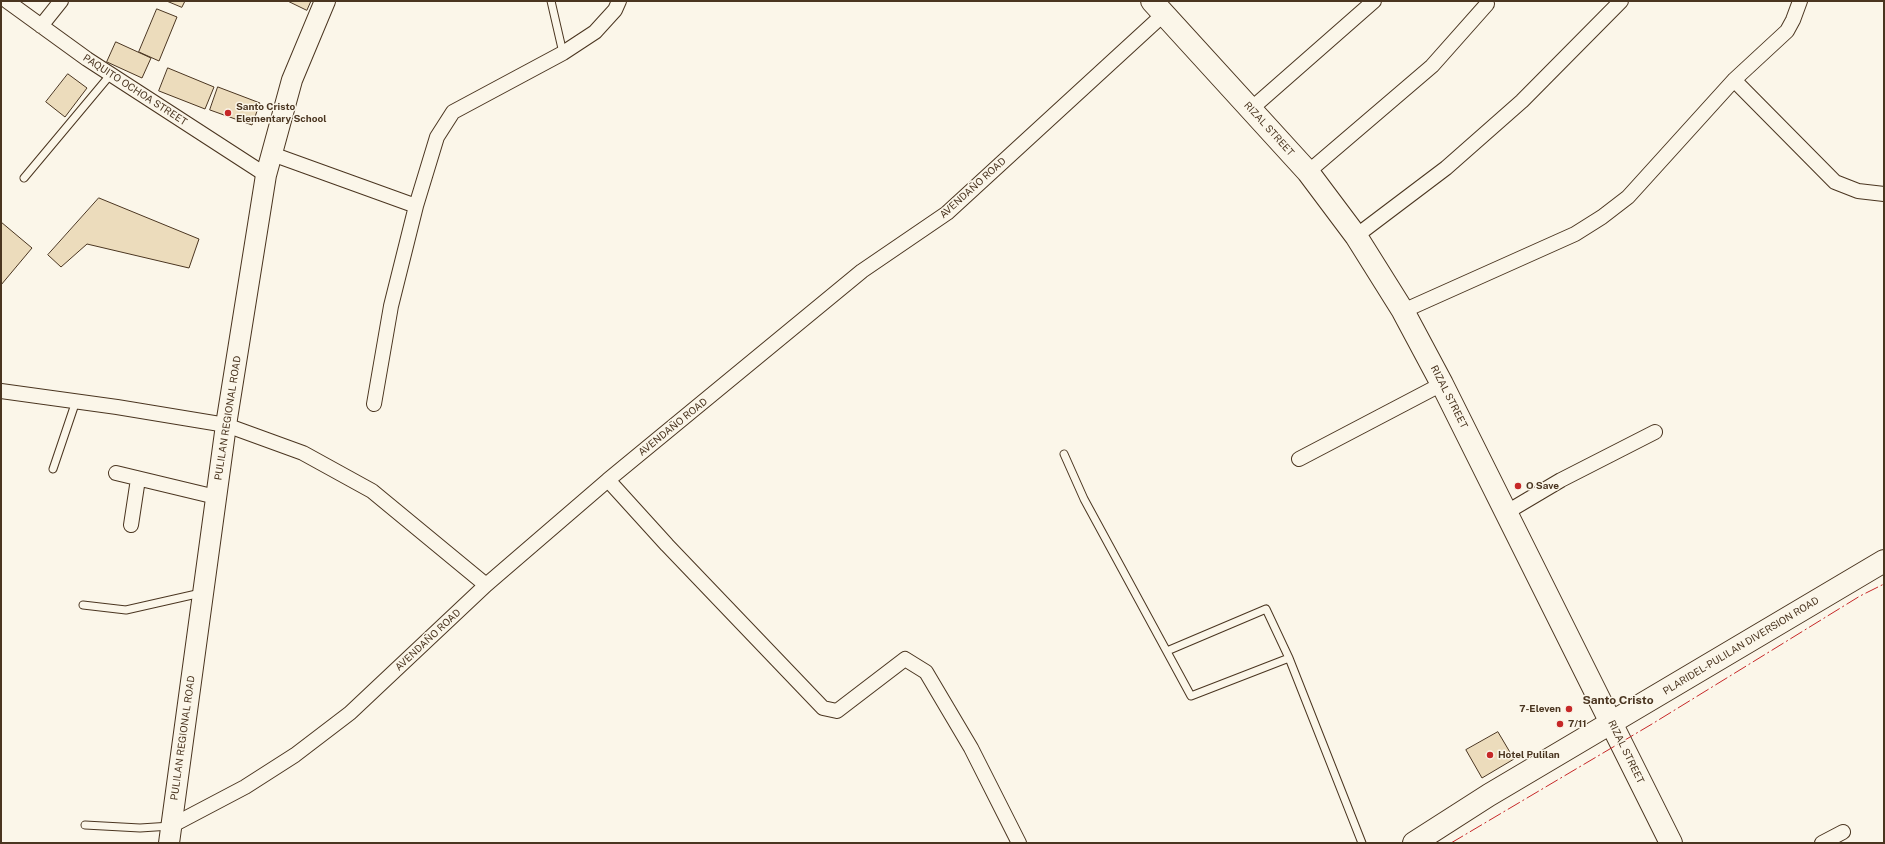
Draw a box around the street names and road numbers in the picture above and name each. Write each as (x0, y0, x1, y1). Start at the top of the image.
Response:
street label: PAQUITO OCHOA STREET (81, 52, 189, 128)
street label: RIZAL STREET (1241, 99, 1297, 159)
street label: AVENDAÑO ROAD (937, 155, 1009, 221)
street label: PULILAN REGIONAL ROAD (212, 355, 244, 481)
street label: RIZAL STREET (1428, 363, 1470, 431)
street label: AVENDAÑO ROAD (636, 396, 710, 458)
street label: PLARIDEL-PULILAN DIVERSION ROAD (1661, 595, 1821, 697)
street label: AVENDAÑO ROAD (393, 607, 463, 673)
street label: PULILAN REGIONAL ROAD (168, 675, 198, 801)
street label: RIZAL STREET (1605, 718, 1647, 786)

